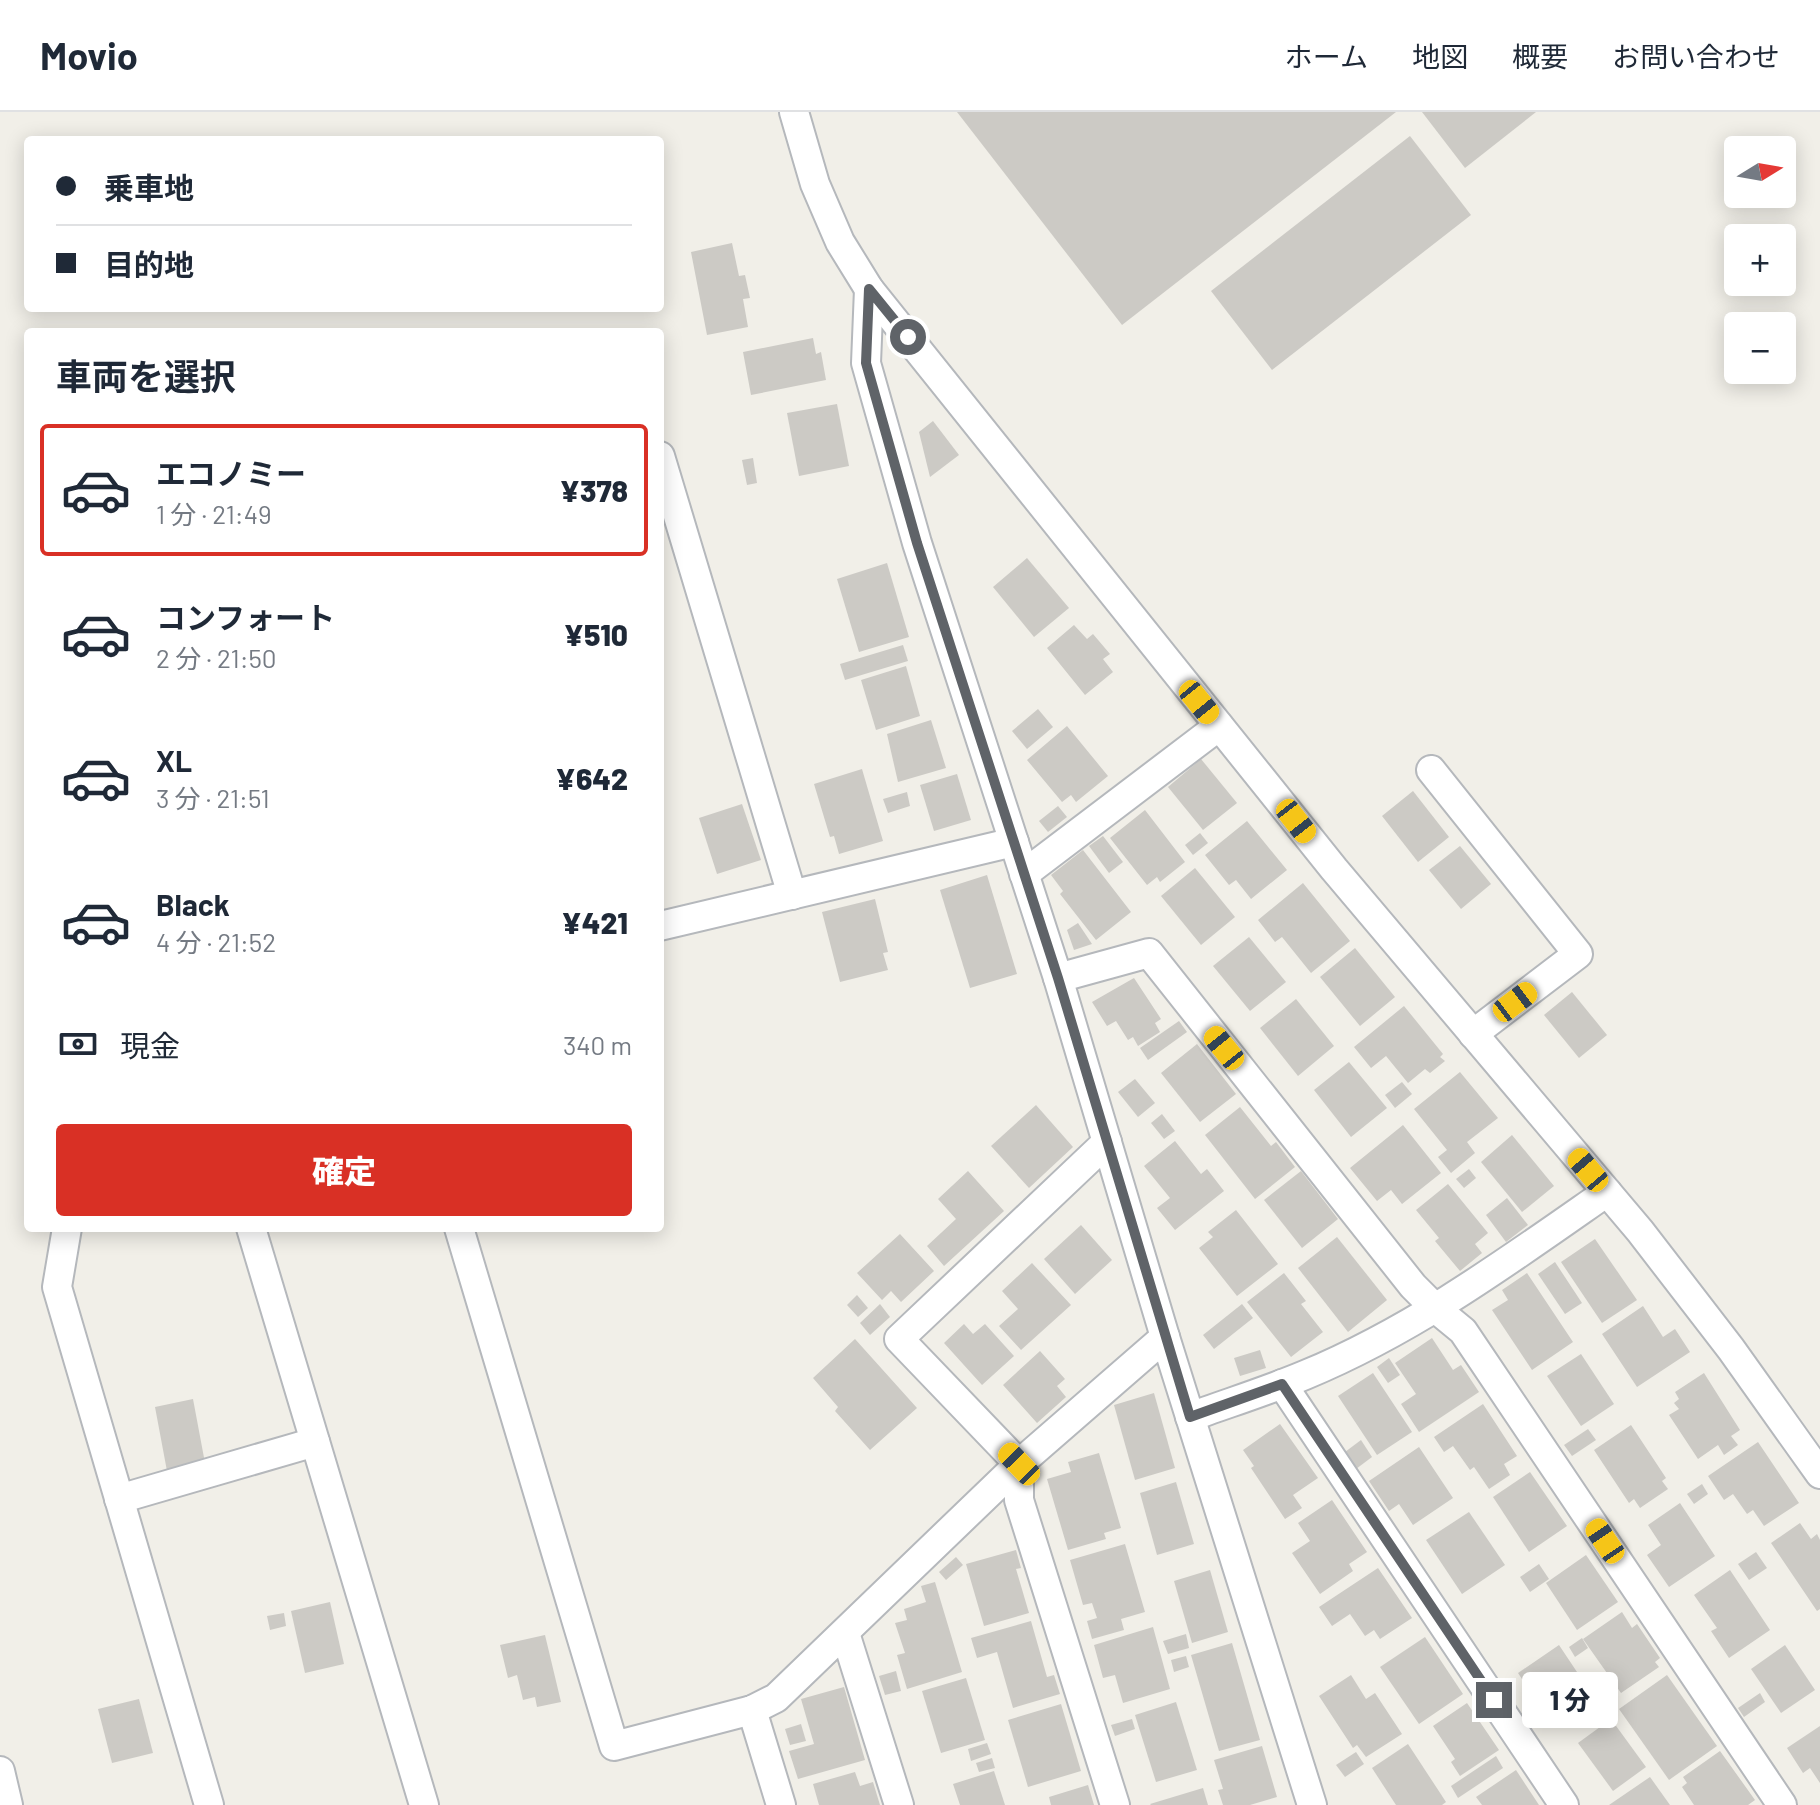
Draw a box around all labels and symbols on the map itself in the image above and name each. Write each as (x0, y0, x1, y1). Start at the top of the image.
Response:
north arrow (1724, 136, 1796, 208)
route start (890, 319, 926, 355)
car (1175, 676, 1223, 728)
car (1272, 795, 1320, 847)
car (1489, 978, 1541, 1026)
car (1200, 1022, 1248, 1074)
car (1563, 1144, 1613, 1196)
car (994, 1438, 1044, 1490)
car (1582, 1514, 1628, 1568)
callout: 1 分 (1522, 1672, 1618, 1728)
route end (1476, 1682, 1512, 1718)

